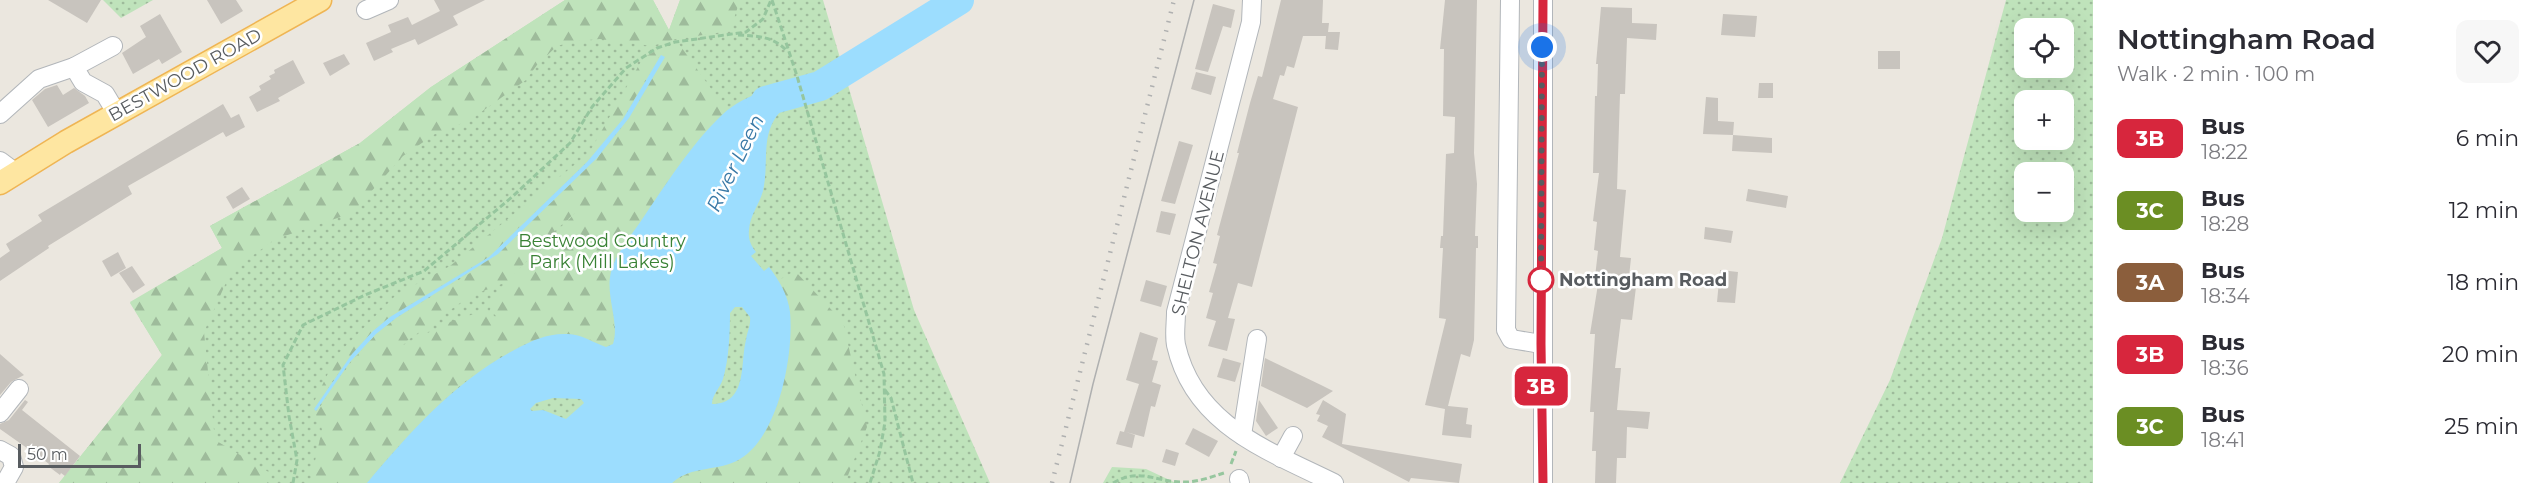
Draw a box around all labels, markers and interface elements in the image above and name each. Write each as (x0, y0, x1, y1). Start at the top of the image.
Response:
map controls (2014, 18, 2074, 222)
button: locate (2014, 18, 2074, 78)
button: heart (2456, 20, 2519, 83)
text: Nottingham Road (2117, 22, 2376, 56)
street label: BESTWOOD ROAD (105, 24, 265, 126)
your location (1527, 32, 1557, 62)
text: Walk · 2 min · 100 m (2117, 62, 2315, 86)
button: + (2014, 90, 2074, 150)
water label: River Leen (701, 111, 769, 215)
text: Bus (2201, 113, 2245, 140)
text: 6 min (2456, 125, 2519, 152)
text: 3B (2136, 126, 2164, 151)
text: 18:22 (2201, 140, 2248, 164)
street label: SHELTON AVENUE (1167, 148, 1229, 318)
button: − (2014, 162, 2074, 222)
text: Bus (2201, 185, 2245, 212)
text: 12 min (2449, 197, 2519, 224)
text: 3C (2136, 198, 2164, 223)
text: 18:28 (2201, 212, 2249, 236)
park label: Bestwood Country Park (Mill Lakes) (518, 230, 686, 273)
text: Bus (2201, 257, 2245, 284)
marker: Nottingham Road (1528, 267, 1554, 293)
place label: Nottingham Road (1559, 269, 1727, 291)
text: 18 min (2447, 269, 2519, 296)
text: 3A (2136, 270, 2164, 295)
text: 18:34 (2201, 284, 2250, 308)
text: Bus (2201, 329, 2245, 356)
text: 20 min (2442, 341, 2519, 368)
text: 3B (2136, 342, 2164, 367)
text: 18:36 (2201, 356, 2249, 380)
line badge: 3B (1514, 366, 1568, 406)
text: 3B (1527, 374, 1555, 399)
text: Bus (2201, 401, 2245, 428)
text: 25 min (2444, 413, 2519, 440)
text: 3C (2136, 414, 2164, 439)
text: 18:41 (2201, 428, 2245, 452)
scale bar (18, 441, 141, 468)
text: 50 m (27, 445, 68, 464)

